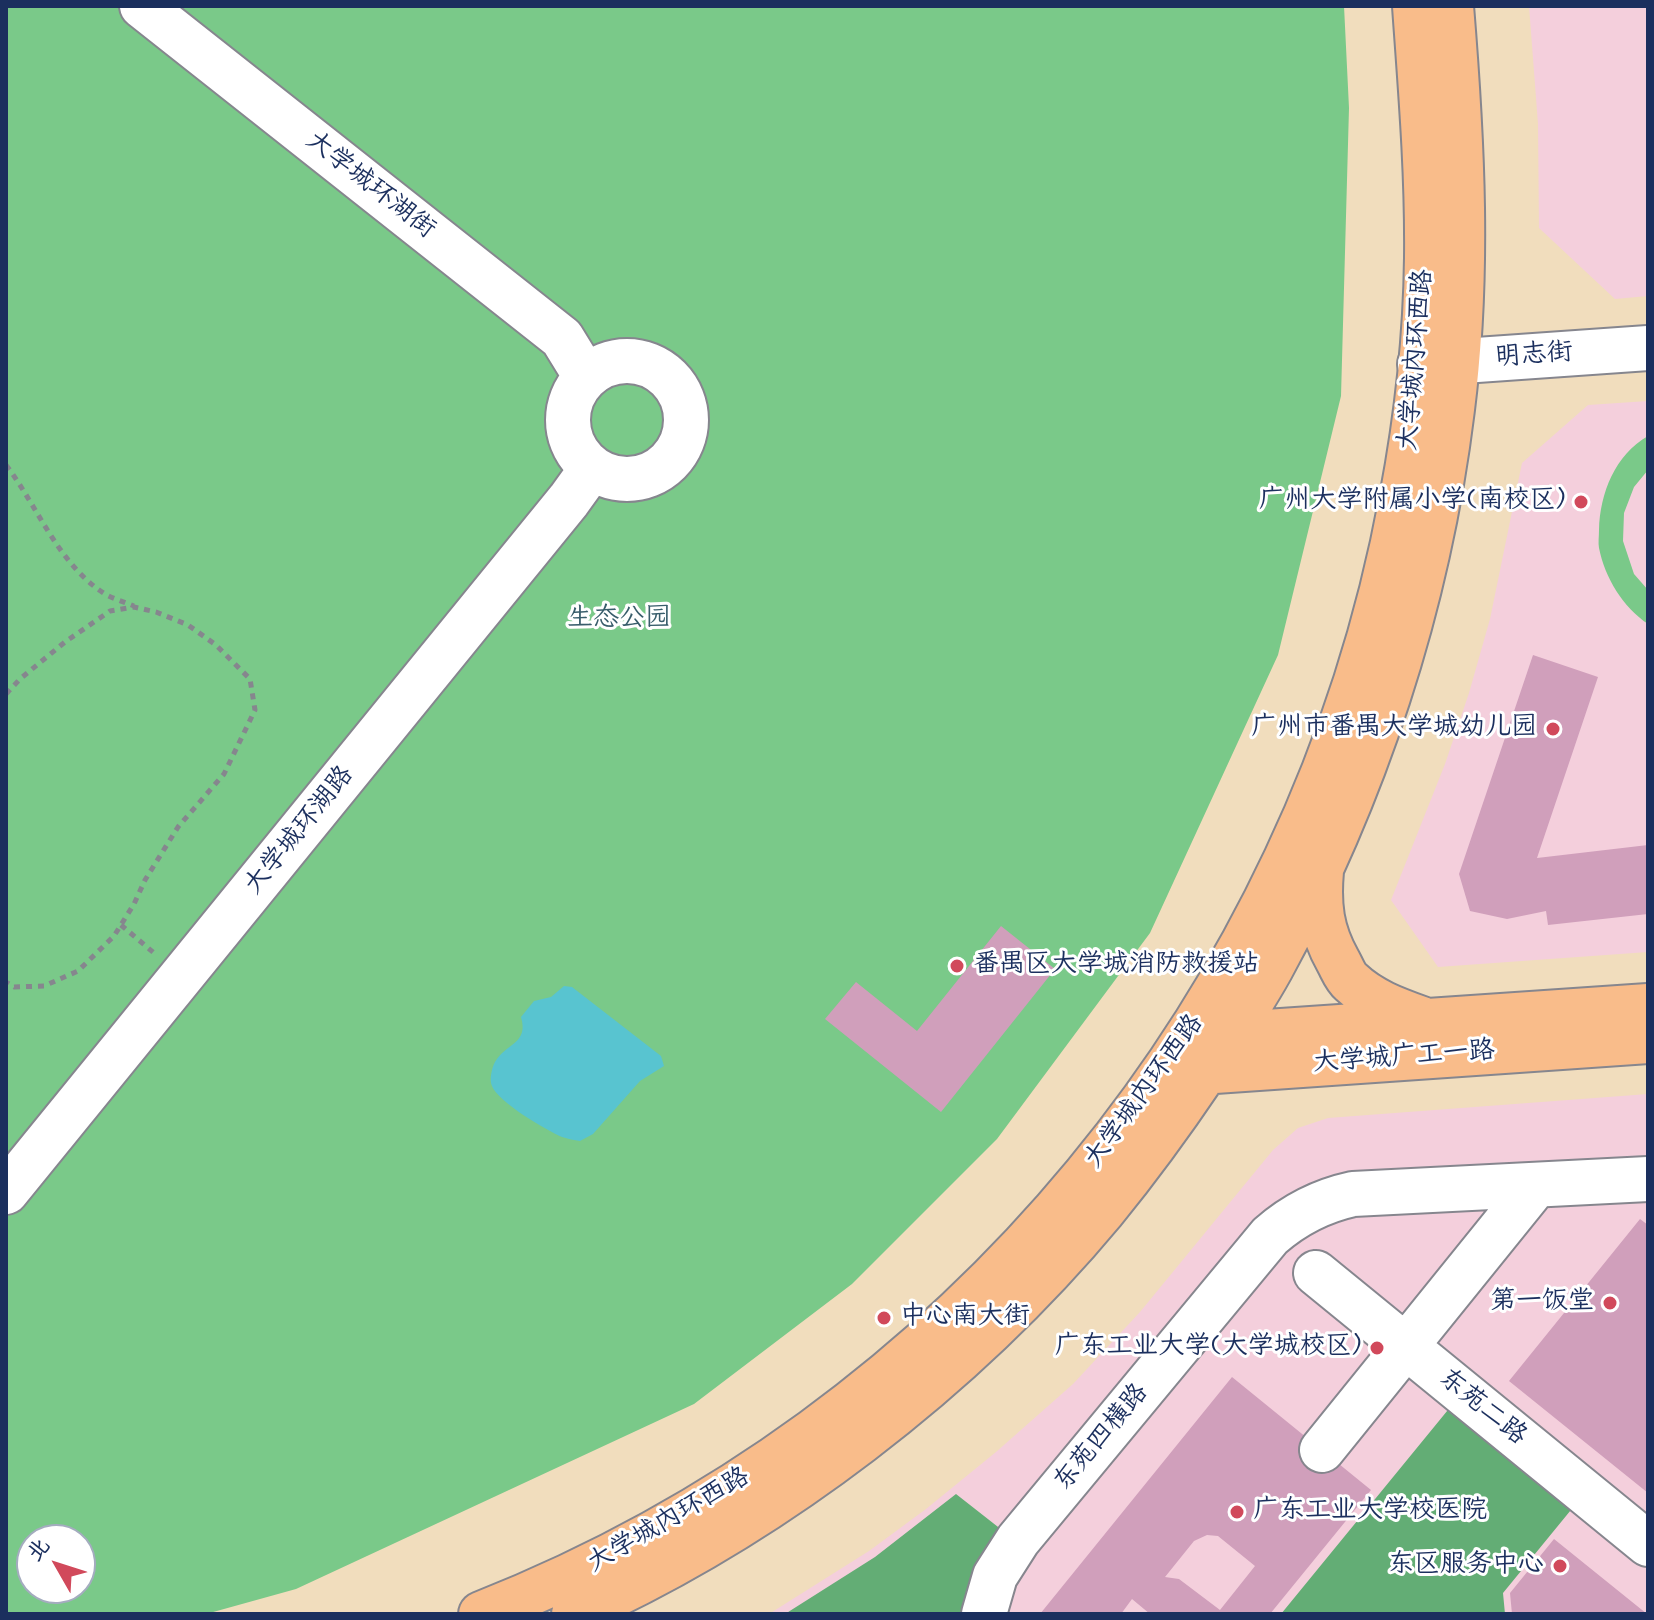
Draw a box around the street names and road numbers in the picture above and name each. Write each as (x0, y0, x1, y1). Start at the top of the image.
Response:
street label: 大学城环湖街 (299, 126, 441, 246)
street label: 大学城内环西路 (1394, 268, 1440, 452)
street label: 明志街 (1494, 338, 1574, 374)
street label: 大学城环湖路 (239, 761, 361, 901)
street label: 大学城内环西路 (1079, 1009, 1211, 1175)
street label: 大学城广工一路 (1312, 1036, 1496, 1080)
street label: 东苑二路 (1432, 1363, 1532, 1453)
street label: 东苑四横路 (1048, 1378, 1156, 1498)
street label: 大学城内环西路 (582, 1462, 756, 1580)

